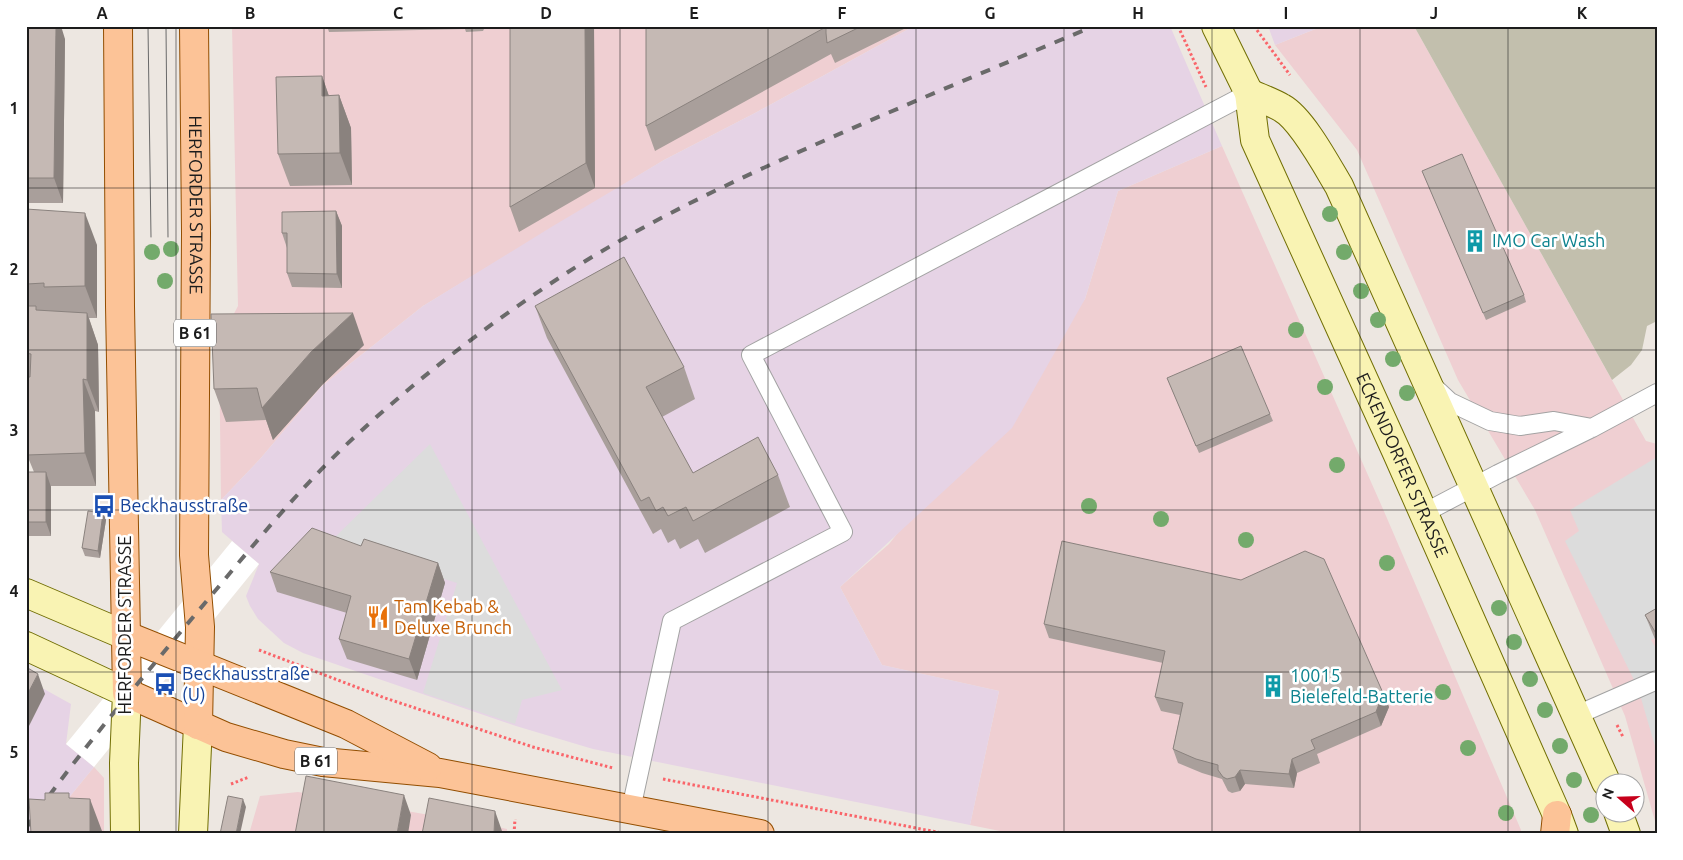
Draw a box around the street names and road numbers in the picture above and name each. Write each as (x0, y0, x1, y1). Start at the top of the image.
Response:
street label: HERFORDER STRASSE (186, 115, 207, 295)
road number: B 61 (174, 319, 216, 346)
street label: ECKENDORFER STRASSE (1353, 370, 1453, 560)
street label: HERFORDER STRASSE (114, 536, 134, 714)
road number: B 61 (295, 748, 337, 774)

